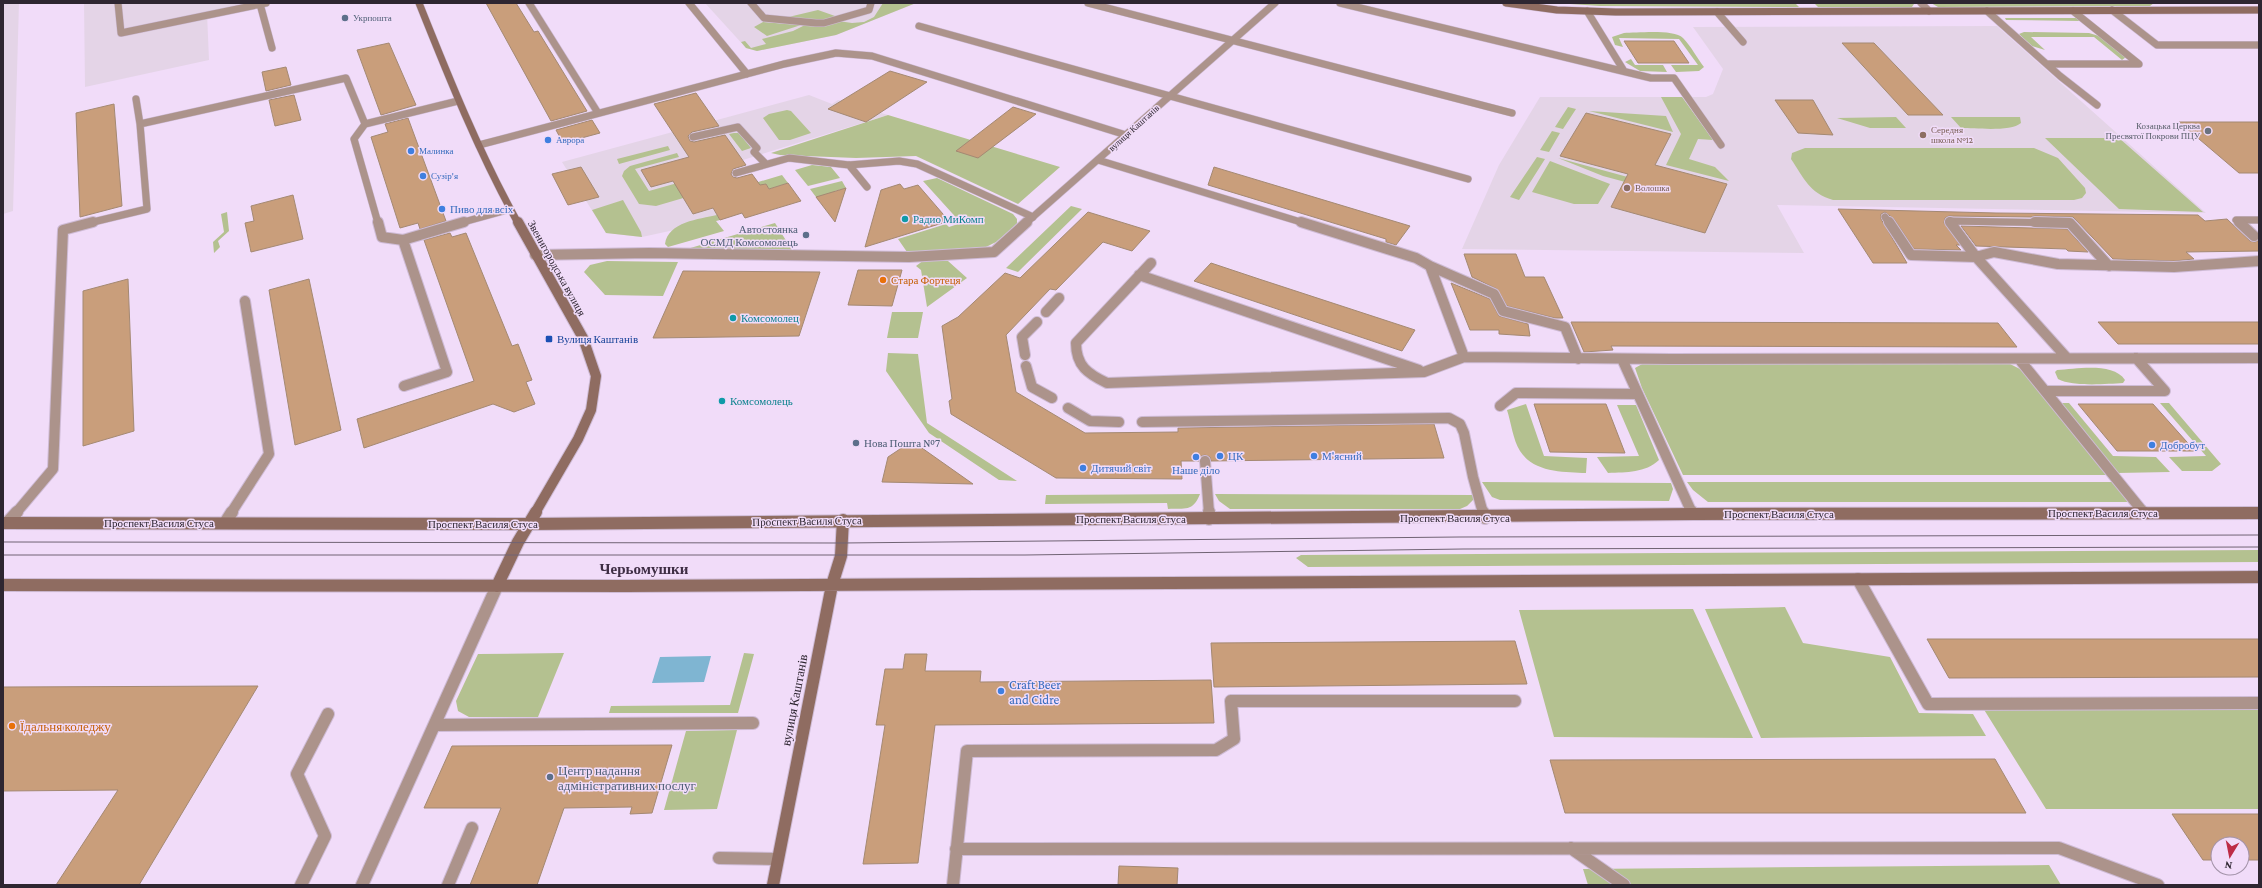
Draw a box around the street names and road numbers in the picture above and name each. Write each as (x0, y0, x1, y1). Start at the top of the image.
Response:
street label: вулиця Каштанів (1107, 103, 1161, 153)
street label: Звенигородська вулиця (526, 218, 588, 318)
street label: Проспект Василя Стуса (2048, 507, 2158, 519)
street label: Проспект Василя Стуса (1724, 508, 1834, 520)
street label: Проспект Василя Стуса (1400, 512, 1510, 524)
street label: Проспект Василя Стуса (1076, 513, 1186, 525)
street label: Проспект Василя Стуса (752, 514, 862, 528)
street label: Проспект Василя Стуса (104, 517, 214, 529)
street label: Проспект Василя Стуса (428, 518, 538, 530)
street label: вулиця Каштанів (778, 653, 811, 747)

